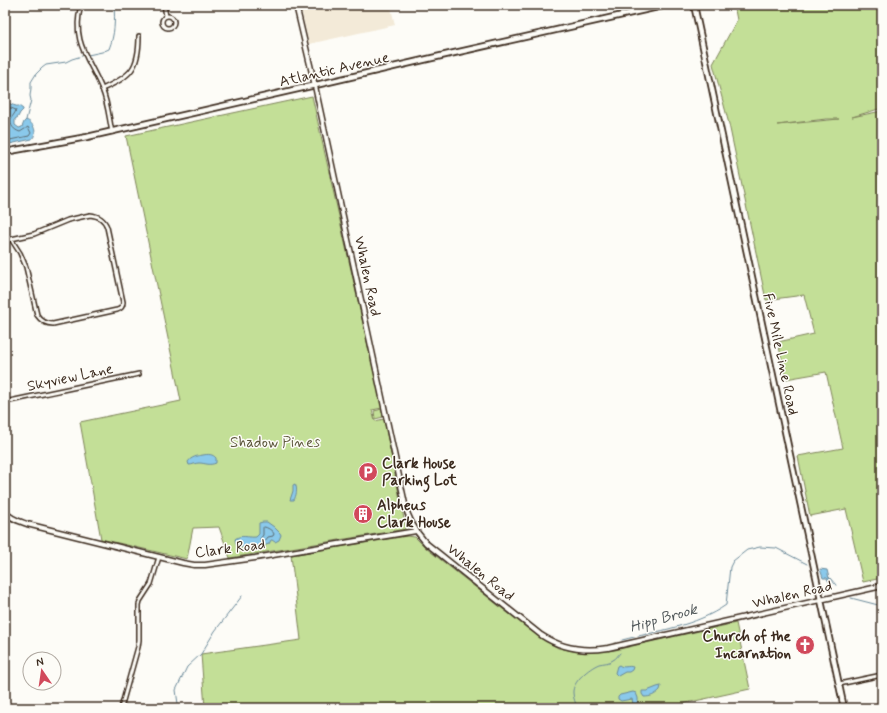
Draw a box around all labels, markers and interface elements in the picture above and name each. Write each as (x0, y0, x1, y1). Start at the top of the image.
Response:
street label: Atlantic Avenue (277, 48, 391, 92)
street label: Whalen Road (349, 234, 385, 318)
street label: Five Mile Line Road (757, 291, 803, 417)
street label: Skyview Lane (25, 359, 115, 397)
park label: Shadow Pines (230, 433, 320, 453)
place label: Clark House Parking Lot (382, 454, 458, 493)
parking icon: Clark House Parking Lot (357, 461, 379, 483)
place label: Alpheus Clark House (377, 496, 451, 533)
building icon: Alpheus Clark House (352, 503, 374, 525)
street label: Clark Road (194, 535, 266, 563)
street label: Whalen Road (442, 539, 518, 606)
street label: Whalen Road (750, 576, 834, 614)
water label: Hipp Brook (627, 599, 701, 638)
place label: Church of the Incarnation (703, 627, 792, 664)
church icon: Church of the Incarnation (794, 634, 816, 656)
north arrow (22, 651, 62, 691)
text: N (35, 655, 45, 670)

